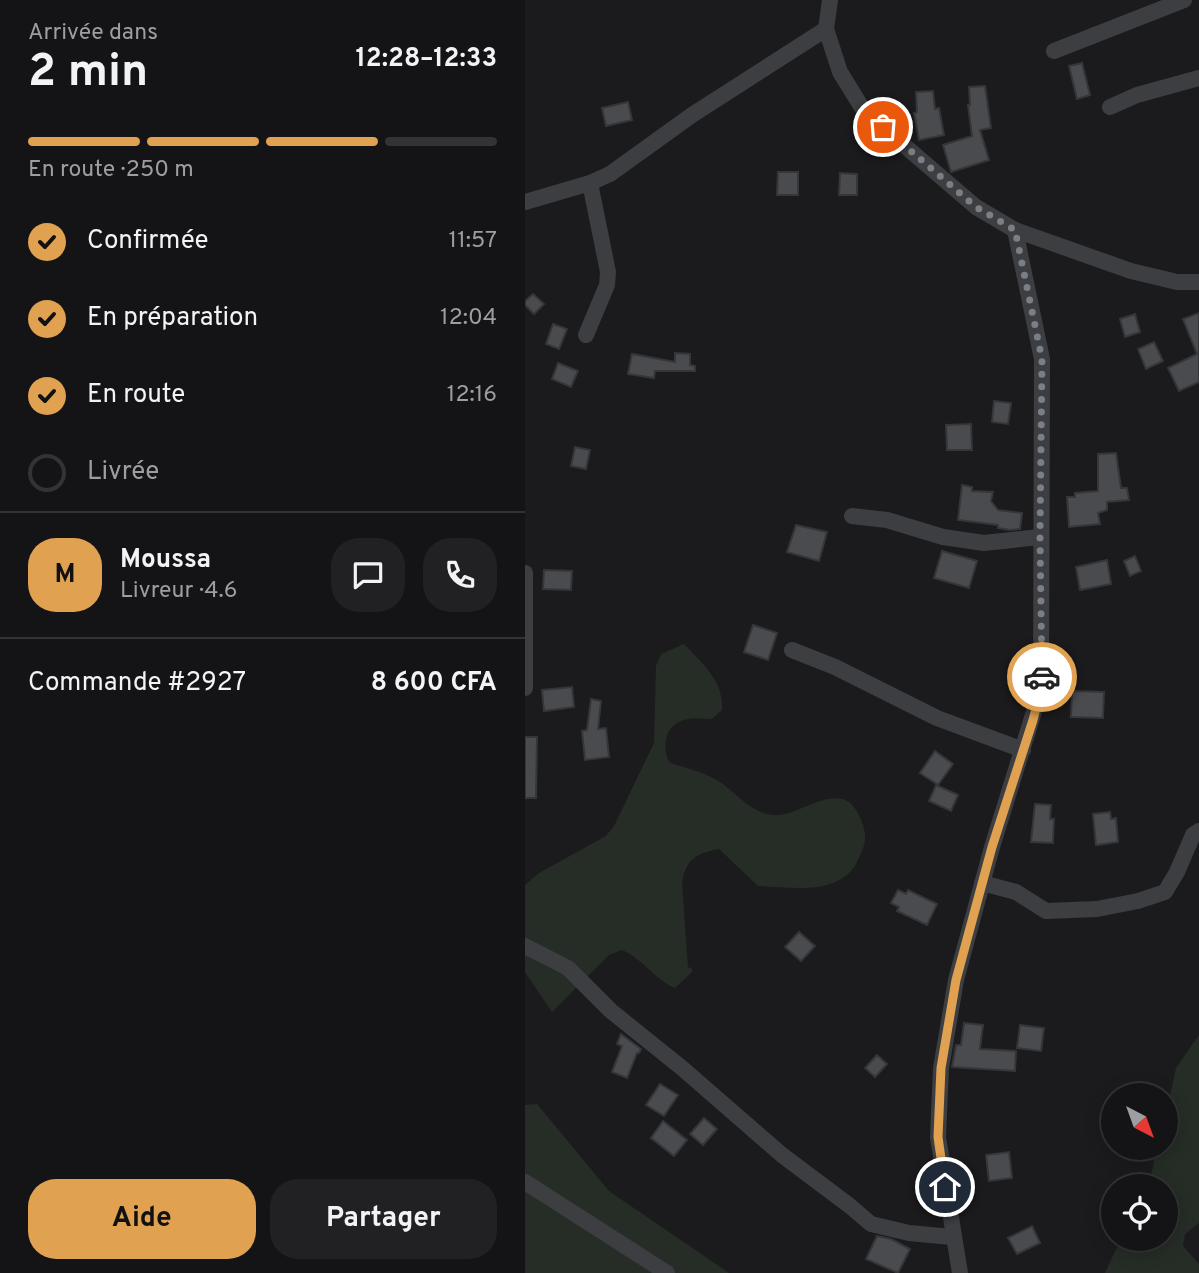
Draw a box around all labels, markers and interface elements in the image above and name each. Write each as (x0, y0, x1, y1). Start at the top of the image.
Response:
text: Arrivée dans (28, 19, 158, 48)
text: 12:28–12:33 (355, 43, 497, 76)
text: 2 min (28, 44, 148, 103)
pin (853, 97, 913, 157)
icon: bag (864, 108, 902, 146)
text: En route · 250 m (28, 156, 194, 185)
icon: check (28, 223, 66, 261)
text: Confirmée (87, 225, 209, 258)
text: 11:57 (449, 227, 497, 256)
icon: check (28, 300, 66, 338)
text: En préparation (87, 302, 258, 335)
text: 12:04 (440, 304, 497, 333)
icon: check (28, 377, 66, 415)
text: En route (87, 379, 185, 412)
text: 12:16 (447, 381, 497, 410)
text: Livrée (87, 456, 159, 489)
button: chat (331, 538, 405, 612)
button: phone (423, 538, 497, 612)
text: Moussa (120, 544, 211, 577)
text: M (54, 559, 76, 592)
text: Livreur · 4.6 (120, 577, 237, 606)
courier (1007, 642, 1077, 712)
icon: car (1023, 658, 1061, 696)
text: Commande #2927 (28, 667, 246, 700)
text: 8 600 CFA (371, 667, 497, 700)
north arrow (1101, 1083, 1178, 1160)
map controls (1101, 1083, 1178, 1251)
pin (915, 1157, 975, 1217)
icon: home (926, 1168, 964, 1206)
button: locate (1101, 1174, 1178, 1251)
button: Aide (28, 1179, 256, 1259)
button: Partager (270, 1179, 497, 1259)

